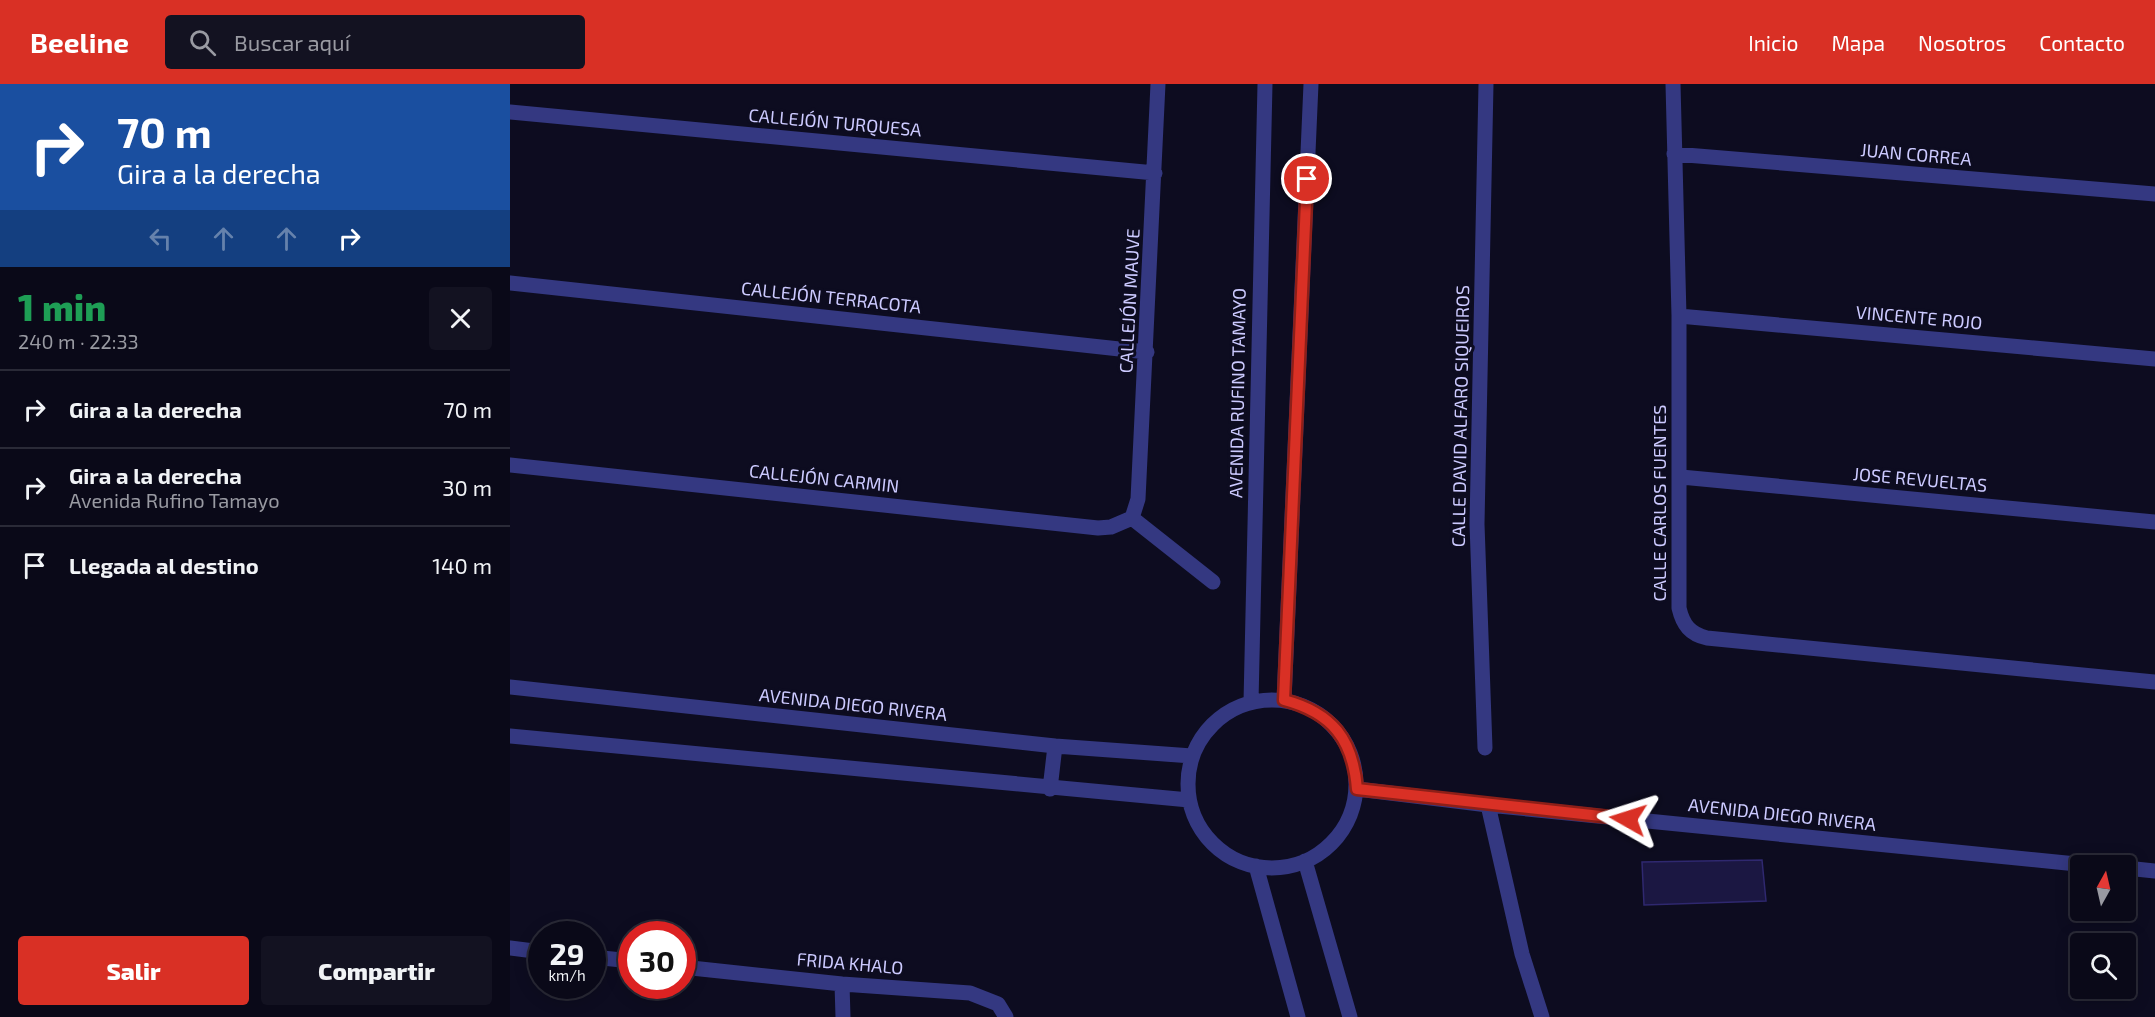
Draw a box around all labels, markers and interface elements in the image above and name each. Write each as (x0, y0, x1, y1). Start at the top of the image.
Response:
search box (165, 15, 585, 69)
text: Beeline (30, 25, 129, 59)
icon: search (186, 26, 219, 59)
text: Buscar aquí (234, 29, 350, 55)
text: Inicio (1748, 30, 1798, 55)
text: Mapa (1831, 30, 1885, 55)
text: Nosotros (1918, 30, 2006, 55)
text: Contacto (2039, 30, 2125, 55)
street label: CALLEJÓN TURQUESA (748, 103, 923, 141)
text: 70 m (117, 106, 212, 156)
icon: right (18, 108, 96, 186)
street label: JUAN CORREA (1860, 138, 1973, 170)
pin (1281, 153, 1332, 204)
text: Gira a la derecha (117, 157, 321, 189)
icon: arrive (1290, 162, 1323, 195)
icon: left (144, 222, 177, 255)
icon: ahead (207, 222, 240, 255)
icon: ahead (270, 222, 303, 255)
icon: right (333, 222, 366, 255)
street label: CALLEJÓN MAUVE (1114, 228, 1144, 374)
street label: CALLEJÓN TERRACOTA (740, 277, 923, 317)
text: 1 min (18, 285, 106, 328)
street label: CALLE DAVID ALFARO SIQUEIROS (1447, 285, 1473, 547)
button: close (429, 287, 492, 350)
street label: AVENIDA RUFINO TAMAYO (1224, 288, 1250, 498)
street label: VINCENTE ROJO (1855, 301, 1983, 333)
text: 240 m · 22:33 (18, 329, 139, 353)
icon: right (18, 393, 51, 426)
text: Gira a la derecha (69, 396, 242, 422)
text: 70 m (443, 396, 492, 422)
street label: CALLE CARLOS FUENTES (1648, 405, 1670, 601)
street label: CALLEJÓN CARMIN (748, 459, 900, 497)
text: Gira a la derecha (69, 462, 242, 488)
street label: JOSE REVUELTAS (1852, 462, 1988, 496)
icon: right (18, 471, 51, 504)
text: 30 m (442, 474, 492, 500)
text: Avenida Rufino Tamayo (69, 488, 280, 512)
icon: arrive (18, 549, 51, 582)
text: Llegada al destino (69, 552, 259, 578)
text: 140 m (432, 552, 492, 578)
street label: AVENIDA DIEGO RIVERA (758, 683, 949, 725)
position arrow (1596, 787, 1660, 851)
street label: AVENIDA DIEGO RIVERA (1687, 793, 1878, 835)
north arrow (2070, 855, 2136, 921)
map controls (2070, 855, 2136, 999)
speed limit sign: 30 (618, 921, 696, 999)
button: search (2070, 933, 2136, 999)
text: 29 (549, 935, 585, 971)
button: Salir (18, 936, 249, 1005)
button: Compartir (261, 936, 492, 1005)
street label: FRIDA KHALO (796, 947, 904, 979)
text: km/h (548, 966, 586, 984)

